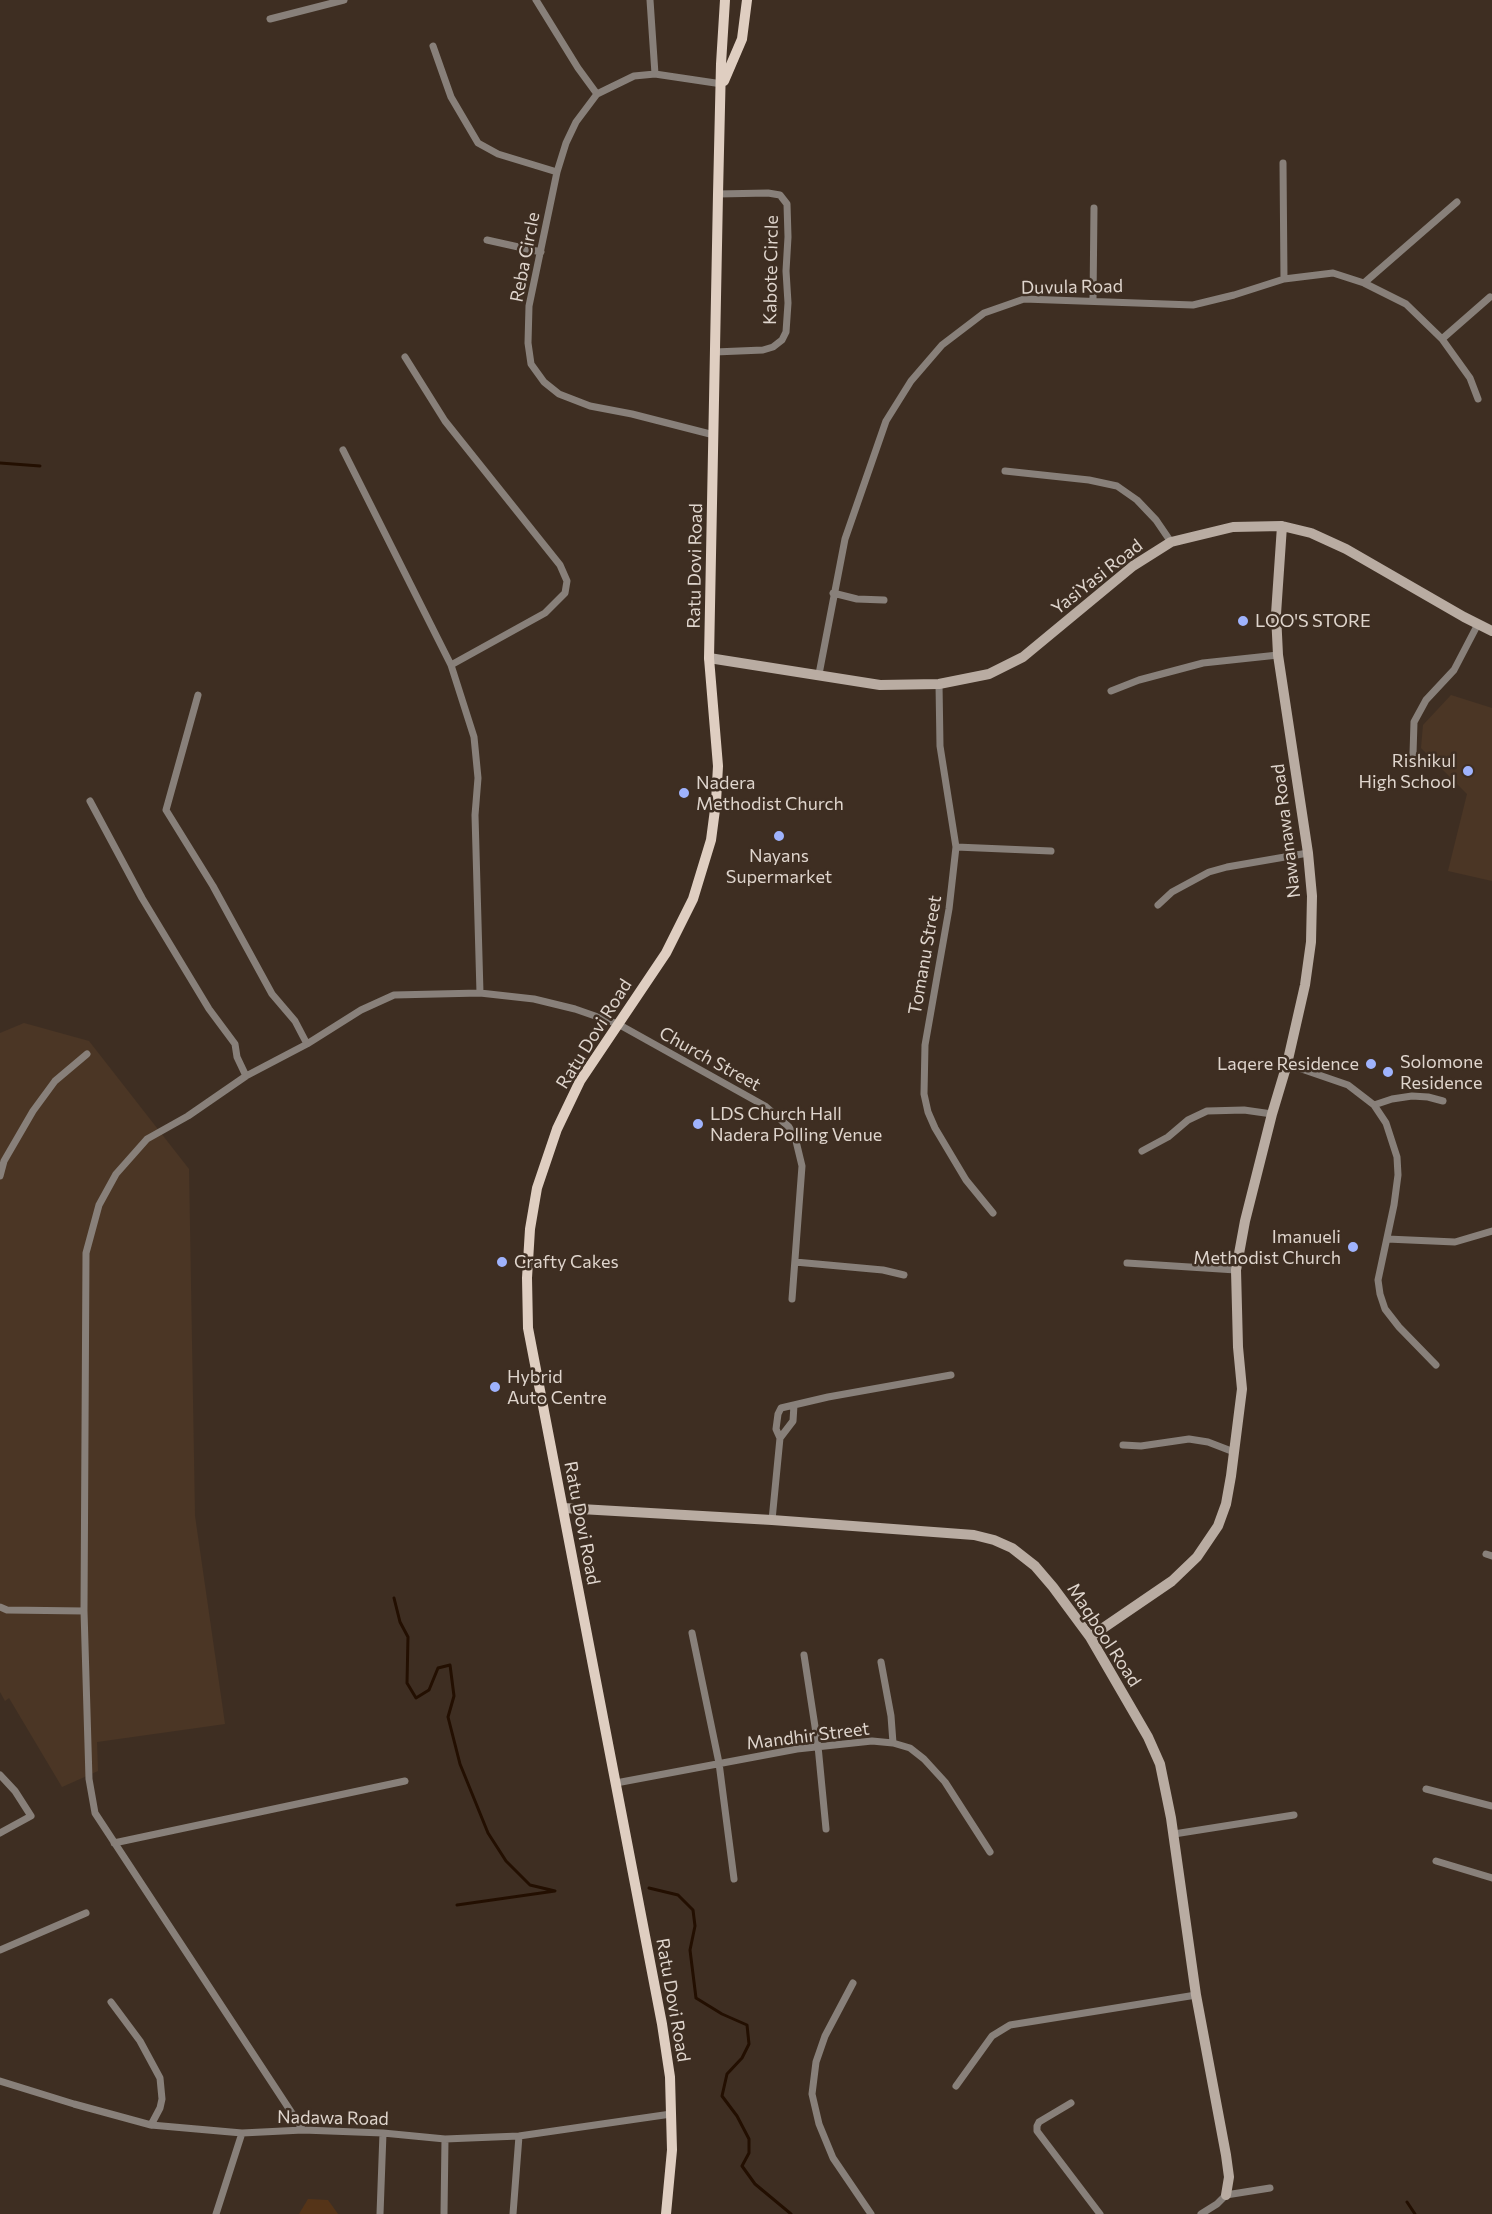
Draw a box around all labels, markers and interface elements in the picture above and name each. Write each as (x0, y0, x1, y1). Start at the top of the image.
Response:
street label: Reba Circle (506, 210, 544, 304)
street label: Kabote Circle (759, 215, 783, 325)
street label: Duvula Road (1021, 275, 1123, 299)
street label: Ratu Dovi Road (683, 503, 707, 629)
street label: YasiYasi Road (1047, 535, 1147, 619)
place label: LOO'S STORE (1255, 610, 1371, 632)
marker: LOO'S STORE (1236, 614, 1250, 628)
place label: Rishikul High School (1359, 750, 1456, 792)
street label: Nawanawa Road (1267, 763, 1305, 899)
marker: Rishikul High School (1461, 764, 1475, 778)
place label: Nadera Methodist Church (696, 772, 844, 814)
marker: Nadera Methodist Church (677, 786, 691, 800)
marker: Nayans Supermarket (772, 829, 786, 843)
place label: Nayans Supermarket (726, 845, 832, 888)
street label: Tomanu Street (904, 894, 946, 1016)
street label: Ratu Dovi Road (552, 975, 636, 1093)
street label: Church Street (655, 1022, 765, 1096)
place label: Solomone Residence (1400, 1051, 1483, 1094)
place label: Laqere Residence (1217, 1053, 1359, 1075)
marker: Laqere Residence (1364, 1057, 1378, 1071)
marker: Solomone Residence (1381, 1065, 1395, 1079)
place label: LDS Church Hall Nadera Polling Venue (710, 1103, 882, 1146)
marker: LDS Church Hall Nadera Polling Venue (691, 1117, 705, 1131)
place label: Imanueli Methodist Church (1193, 1226, 1341, 1268)
marker: Imanueli Methodist Church (1346, 1240, 1360, 1254)
place label: Crafty Cakes (514, 1251, 619, 1273)
marker: Crafty Cakes (495, 1255, 509, 1269)
place label: Hybrid Auto Centre (507, 1366, 607, 1408)
marker: Hybrid Auto Centre (488, 1380, 502, 1394)
street label: Ratu Dovi Road (559, 1459, 605, 1587)
street label: Maqbool Road (1062, 1579, 1146, 1691)
street label: Mandhir Street (745, 1718, 871, 1754)
street label: Ratu Dovi Road (651, 1936, 695, 2064)
street label: Nadawa Road (277, 2106, 389, 2130)

